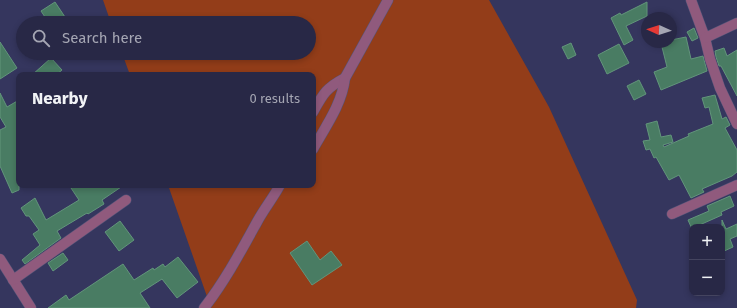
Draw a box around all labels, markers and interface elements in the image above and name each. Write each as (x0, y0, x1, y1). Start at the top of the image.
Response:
north arrow (641, 12, 677, 48)
search box (16, 16, 316, 60)
icon: search (30, 27, 52, 49)
text: Search here (62, 29, 142, 47)
text: Nearby (32, 88, 87, 109)
text: 0 results (249, 91, 300, 106)
map controls (689, 224, 725, 296)
button: + (689, 224, 725, 260)
button: − (689, 260, 725, 296)

